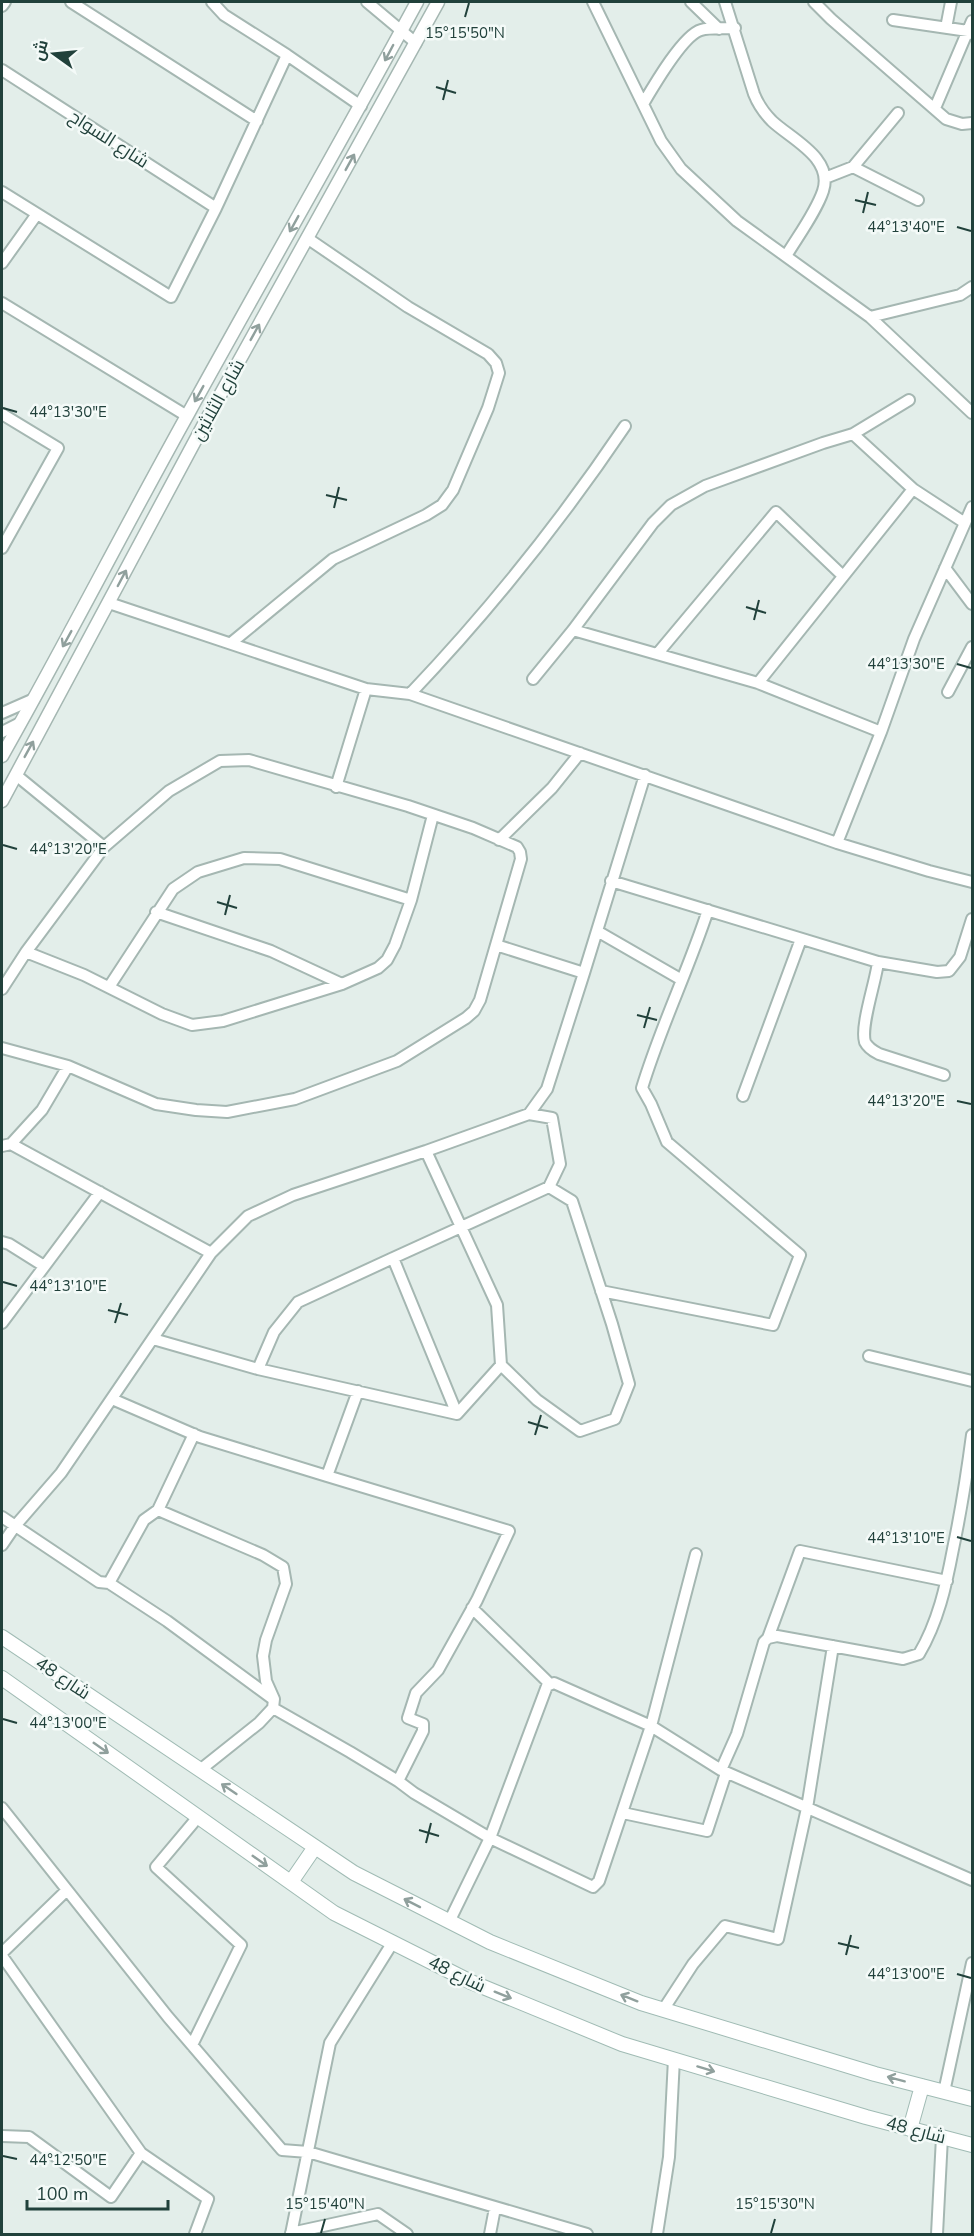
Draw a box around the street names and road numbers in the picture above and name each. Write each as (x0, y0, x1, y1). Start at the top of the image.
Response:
street label: شارع السواح (65, 104, 153, 174)
street label: شارع الثلاثين (186, 355, 250, 445)
street label: شارع 48 (31, 1651, 95, 1705)
street label: شارع 48 (424, 1950, 490, 1998)
street label: شارع 48 (883, 2111, 949, 2149)

